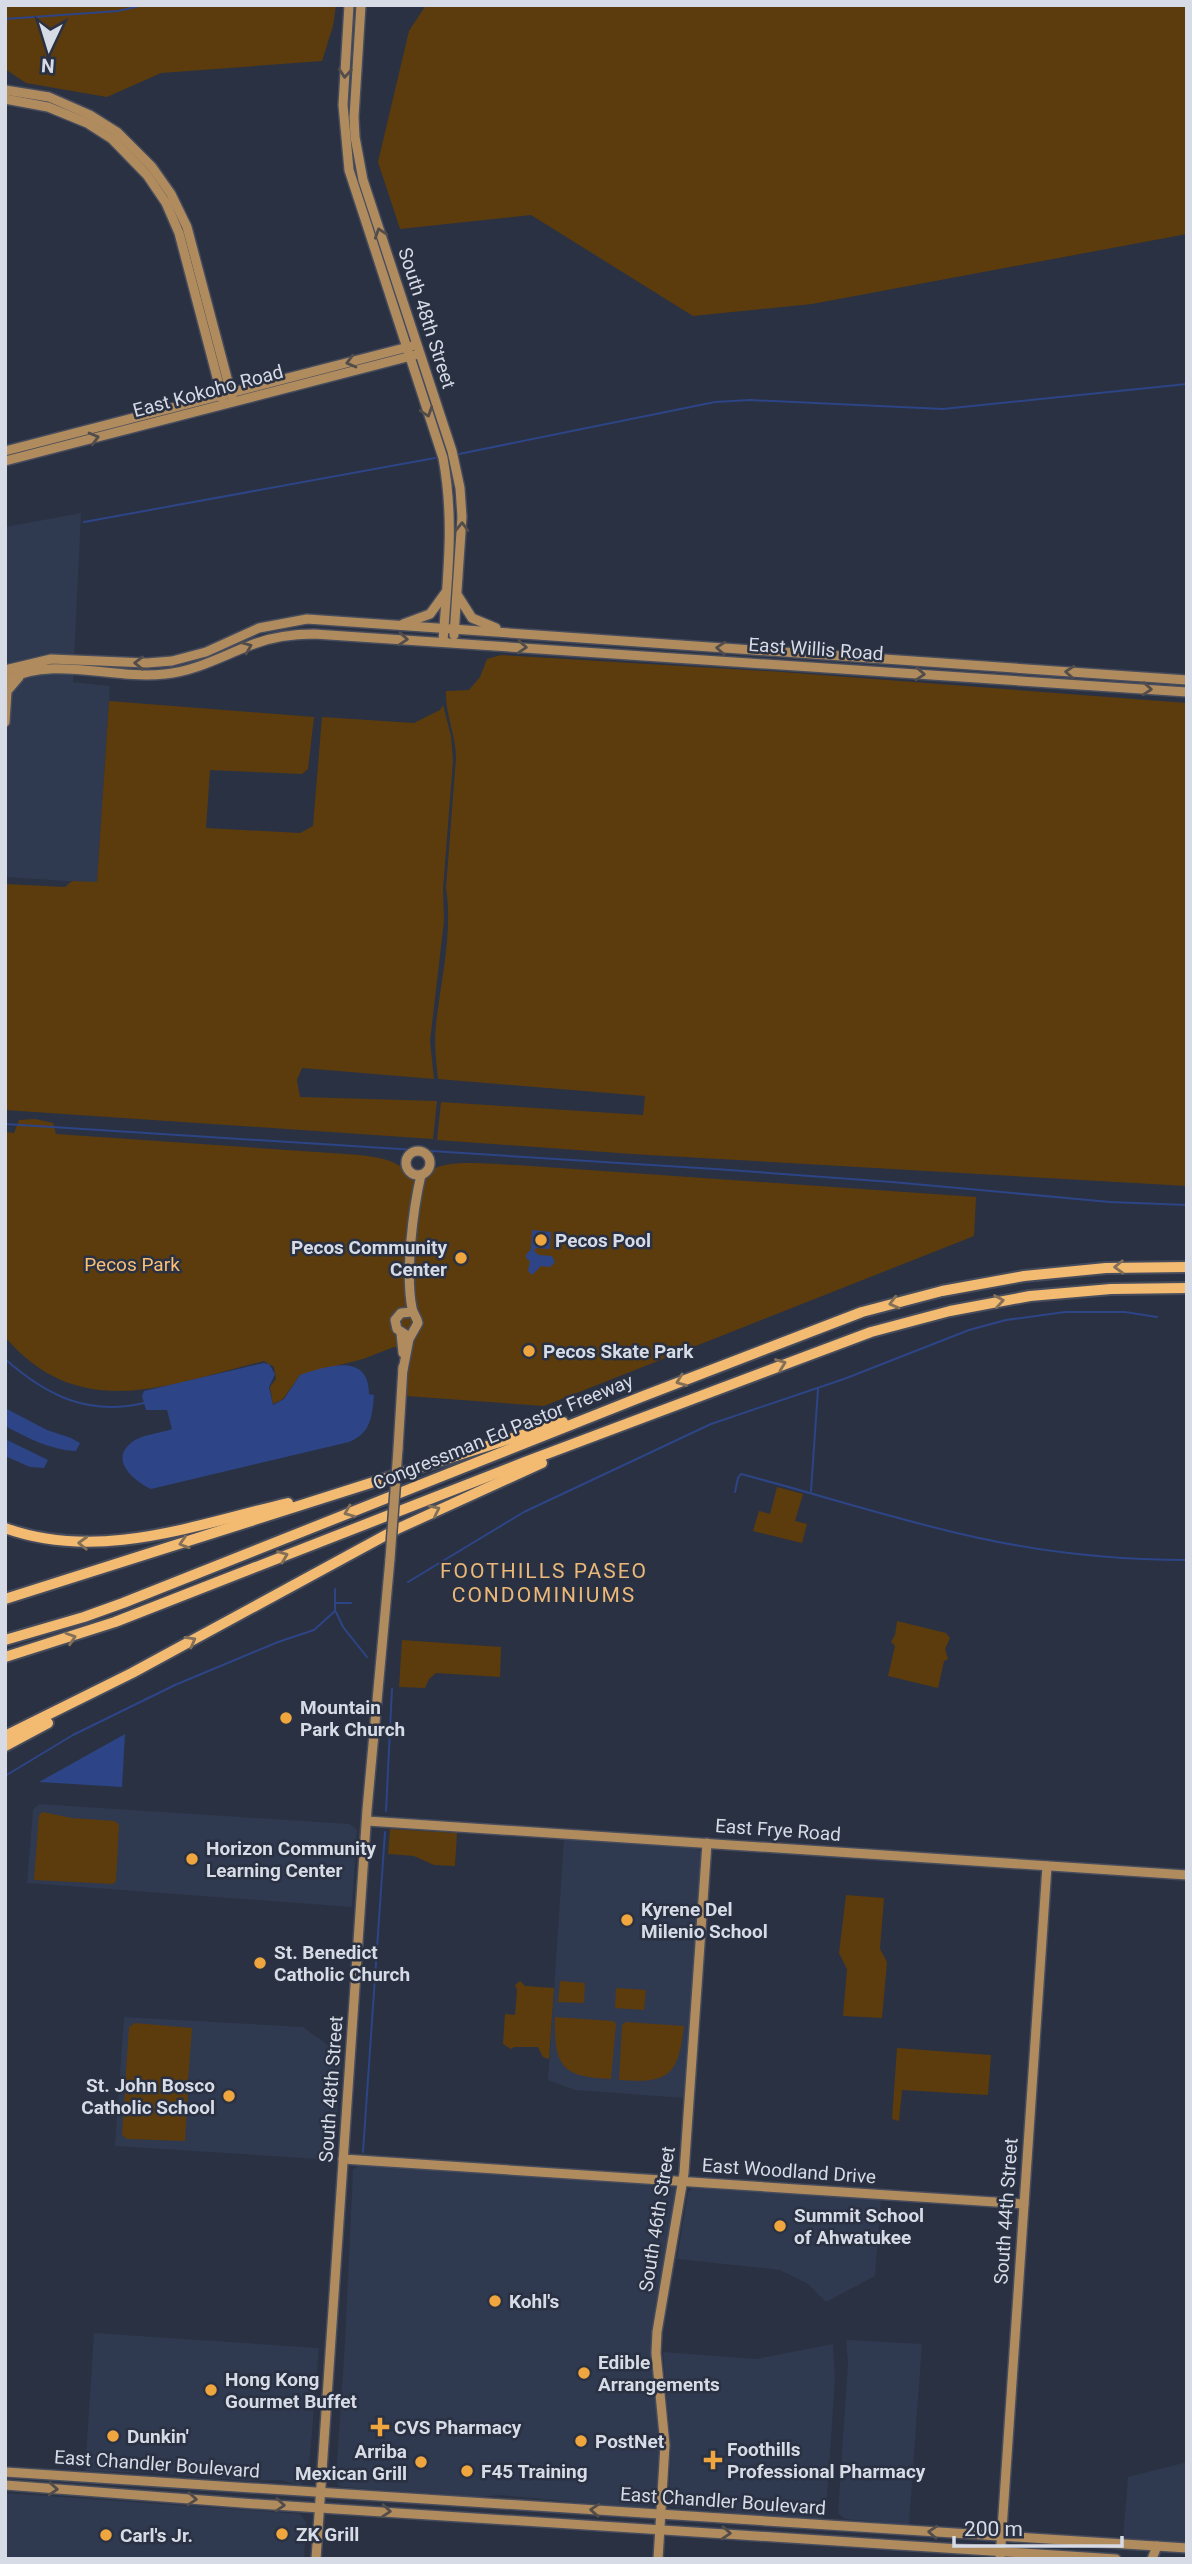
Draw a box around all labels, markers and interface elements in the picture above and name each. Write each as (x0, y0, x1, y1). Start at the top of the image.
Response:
north arrow (14, 14, 84, 84)
text: N (40, 54, 55, 77)
one-way arrow (338, 68, 353, 79)
one-way arrow (374, 227, 388, 240)
street label: South 48th Street (393, 245, 461, 391)
one-way arrow (345, 354, 357, 368)
street label: East Kokoho Road (130, 360, 286, 422)
one-way arrow (419, 406, 434, 418)
one-way arrow (88, 432, 100, 447)
one-way arrow (454, 521, 470, 532)
one-way arrow (398, 631, 409, 646)
street label: East Willis Road (748, 633, 884, 665)
one-way arrow (517, 639, 528, 654)
one-way arrow (240, 641, 252, 655)
one-way arrow (715, 641, 726, 656)
one-way arrow (134, 655, 145, 670)
one-way arrow (1064, 665, 1075, 680)
one-way arrow (915, 666, 926, 681)
one-way arrow (1142, 681, 1153, 696)
place label: Pecos Pool (555, 1229, 651, 1252)
marker: Pecos Pool (533, 1232, 549, 1248)
place label: Pecos Community Center (291, 1236, 447, 1281)
marker: Pecos Community Center (453, 1250, 469, 1266)
park label: Pecos Park (84, 1253, 180, 1276)
one-way arrow (1113, 1260, 1124, 1275)
one-way arrow (994, 1294, 1005, 1309)
one-way arrow (889, 1295, 901, 1309)
place label: Pecos Skate Park (543, 1340, 694, 1363)
marker: Pecos Skate Park (521, 1343, 537, 1359)
one-way arrow (775, 1359, 787, 1373)
street label: Congressman Ed Pastor Freeway (369, 1369, 637, 1495)
one-way arrow (675, 1373, 687, 1387)
one-way arrow (344, 1504, 356, 1518)
one-way arrow (428, 1504, 440, 1518)
one-way arrow (178, 1534, 190, 1549)
one-way arrow (78, 1535, 88, 1551)
one-way arrow (277, 1551, 289, 1565)
district label: FOOTHILLS PASEO CONDOMINIUMS (440, 1559, 648, 1607)
one-way arrow (64, 1631, 76, 1646)
one-way arrow (184, 1635, 197, 1649)
place label: Mountain Park Church (300, 1696, 405, 1741)
marker: Mountain Park Church (278, 1710, 294, 1726)
street label: East Frye Road (714, 1814, 842, 1846)
place label: Horizon Community Learning Center (206, 1837, 377, 1882)
marker: Horizon Community Learning Center (184, 1851, 200, 1867)
place label: Kyrene Del Milenio School (641, 1898, 768, 1943)
marker: Kyrene Del Milenio School (619, 1912, 635, 1928)
place label: St. Benedict Catholic Church (274, 1941, 410, 1986)
marker: St. Benedict Catholic Church (252, 1955, 268, 1971)
street label: South 48th Street (314, 2015, 348, 2163)
place label: St. John Bosco Catholic School (81, 2074, 215, 2119)
marker: St. John Bosco Catholic School (221, 2088, 237, 2104)
street label: South 44th Street (989, 2137, 1023, 2285)
street label: South 46th Street (634, 2145, 680, 2293)
street label: East Woodland Drive (701, 2153, 877, 2189)
place label: Summit School of Ahwatukee (794, 2204, 924, 2249)
marker: Summit School of Ahwatukee (772, 2218, 788, 2234)
place label: Kohl's (509, 2290, 559, 2313)
marker: Kohl's (487, 2293, 503, 2309)
place label: Edible Arrangements (598, 2351, 720, 2396)
marker: Edible Arrangements (576, 2365, 592, 2381)
place label: Hong Kong Gourmet Buffet (225, 2368, 358, 2413)
marker: Hong Kong Gourmet Buffet (203, 2382, 219, 2398)
place label: CVS Pharmacy (394, 2416, 522, 2439)
marker: CVS Pharmacy (372, 2419, 388, 2435)
place label: Dunkin' (127, 2425, 189, 2448)
marker: Dunkin' (105, 2428, 121, 2444)
place label: PostNet (595, 2430, 665, 2453)
marker: PostNet (573, 2433, 589, 2449)
place label: Foothills Professional Pharmacy (727, 2438, 926, 2483)
place label: Arriba Mexican Grill (295, 2440, 407, 2485)
street label: East Chandler Boulevard (53, 2445, 261, 2483)
marker: Foothills Professional Pharmacy (705, 2452, 721, 2468)
marker: Arriba Mexican Grill (413, 2454, 429, 2470)
place label: F45 Training (481, 2460, 588, 2483)
marker: F45 Training (459, 2463, 475, 2479)
one-way arrow (48, 2481, 59, 2496)
street label: East Chandler Boulevard (619, 2482, 827, 2520)
one-way arrow (187, 2491, 198, 2506)
one-way arrow (275, 2497, 286, 2512)
one-way arrow (380, 2503, 391, 2518)
one-way arrow (589, 2503, 600, 2518)
scale bar (954, 2504, 1122, 2548)
text: 200 m (964, 2517, 1023, 2541)
place label: ZK Grill (296, 2523, 359, 2546)
place label: Carl's Jr. (120, 2524, 193, 2547)
one-way arrow (927, 2524, 938, 2539)
marker: ZK Grill (274, 2526, 290, 2542)
one-way arrow (720, 2526, 731, 2541)
marker: Carl's Jr. (98, 2527, 114, 2543)

